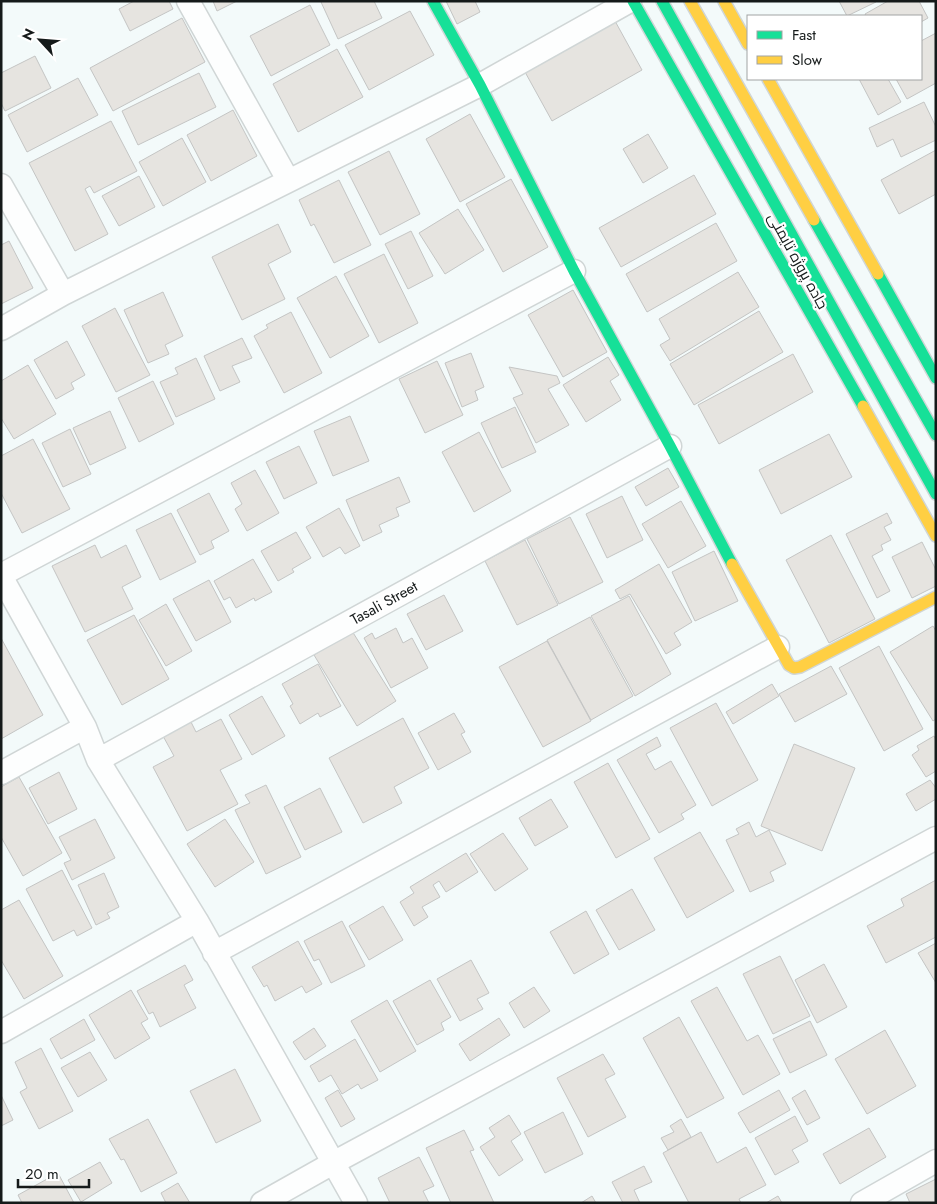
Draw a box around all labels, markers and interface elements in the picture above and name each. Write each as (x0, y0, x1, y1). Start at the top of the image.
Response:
north arrow (15, 15, 65, 65)
legend (747, 15, 922, 80)
text: Fast (792, 24, 816, 46)
text: N (17, 25, 40, 44)
text: Slow (792, 49, 823, 71)
street label: جاده پروژه تایمنی (762, 209, 834, 313)
street label: Tasali Street (346, 575, 422, 630)
scale bar (18, 1156, 89, 1188)
text: 20 m (25, 1163, 59, 1185)

